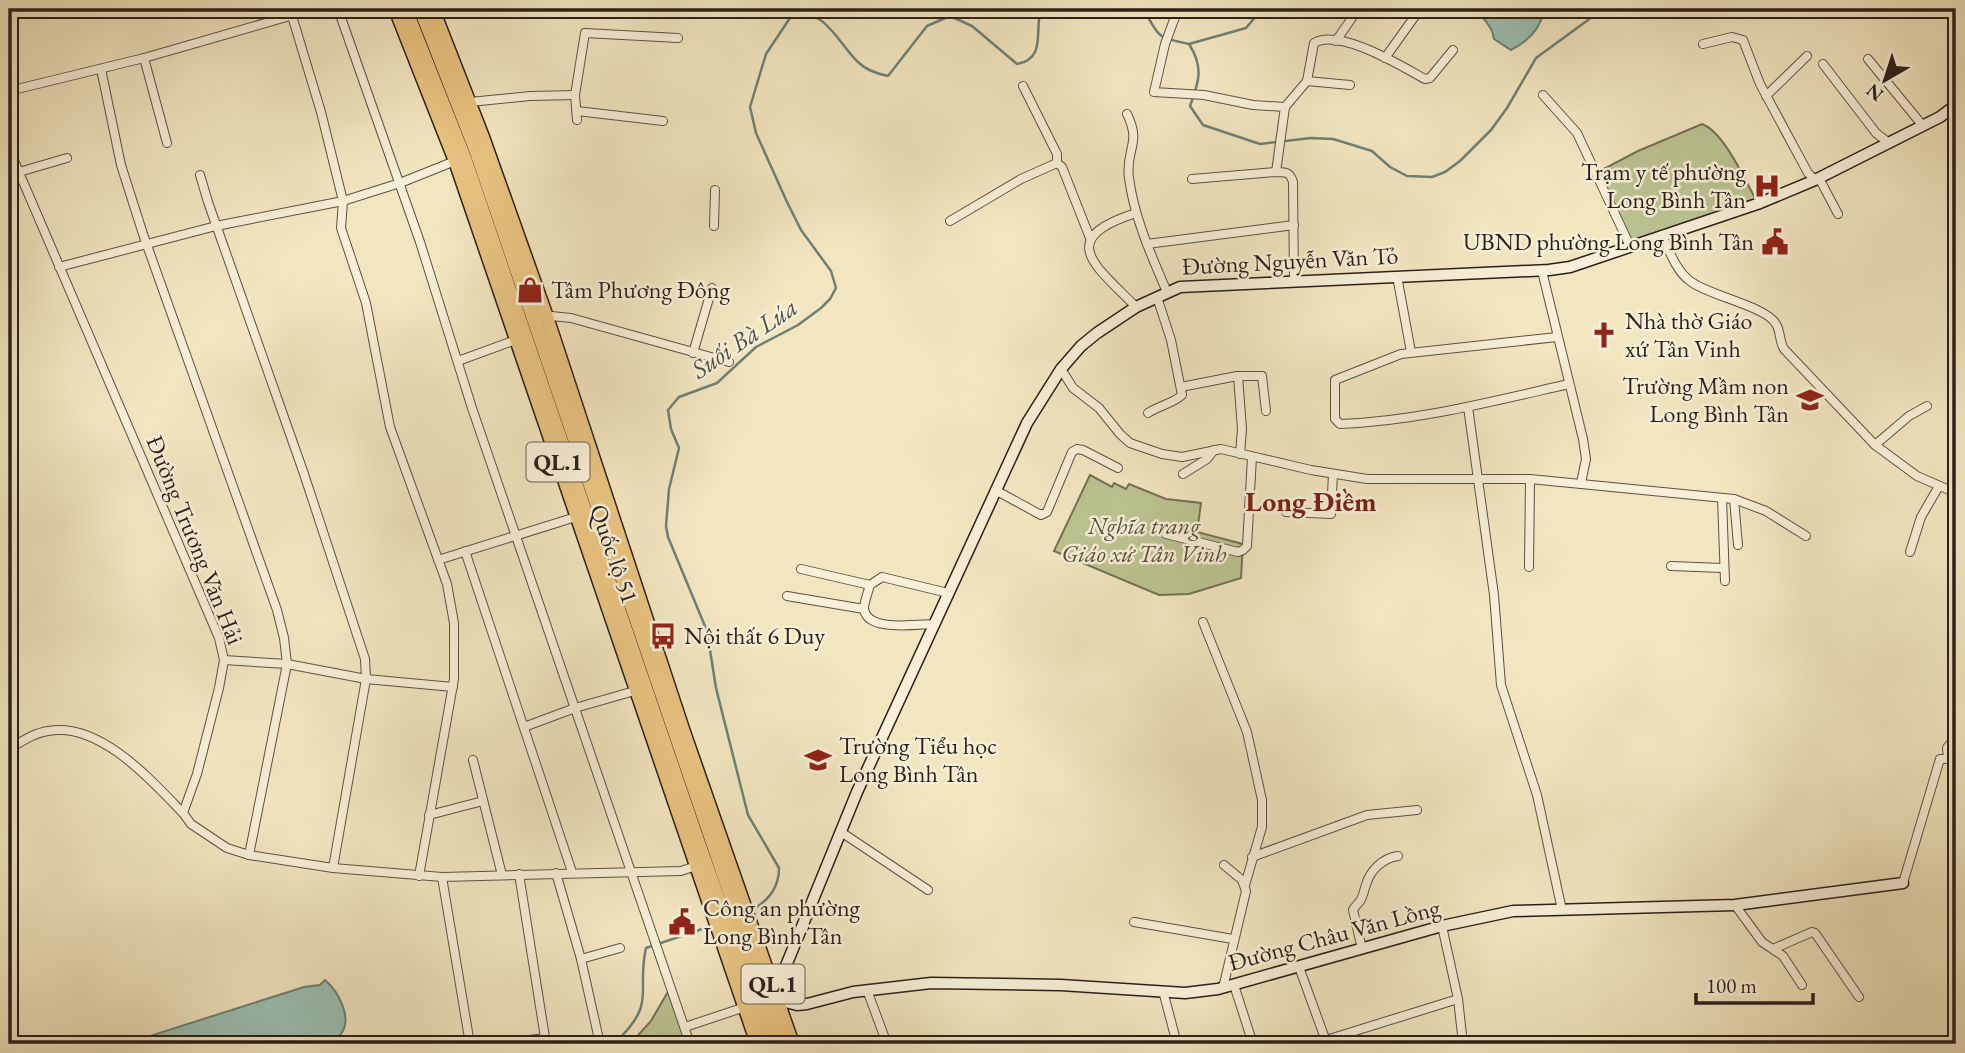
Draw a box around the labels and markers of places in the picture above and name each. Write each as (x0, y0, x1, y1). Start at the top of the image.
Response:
place label: Trạm y tế phường Long Bình Tân (1581, 156, 1747, 215)
hospital icon: Trạm y tế phường Long Bình Tân (1752, 171, 1782, 201)
place label: UBND phường Long Bình Tân (1463, 226, 1754, 257)
public building icon: UBND phường Long Bình Tân (1760, 227, 1790, 257)
place label: Tâm Phương Đông (551, 274, 730, 305)
shop icon: Tâm Phương Đông (515, 275, 545, 305)
place label: Nhà thờ Giáo xứ Tân Vinh (1625, 305, 1753, 364)
church icon: Nhà thờ Giáo xứ Tân Vinh (1589, 320, 1619, 350)
place label: Trường Mầm non Long Bình Tân (1622, 370, 1789, 429)
school or university icon: Trường Mầm non Long Bình Tân (1795, 385, 1825, 415)
place label: Nội thất 6 Duy (684, 620, 825, 651)
bus stop icon: Nội thất 6 Duy (648, 621, 678, 651)
place label: Trường Tiểu học Long Bình Tân (839, 730, 997, 789)
school or university icon: Trường Tiểu học Long Bình Tân (803, 745, 833, 775)
place label: Công an phường Long Bình Tân (703, 892, 861, 951)
public building icon: Công an phường Long Bình Tân (667, 907, 697, 937)

